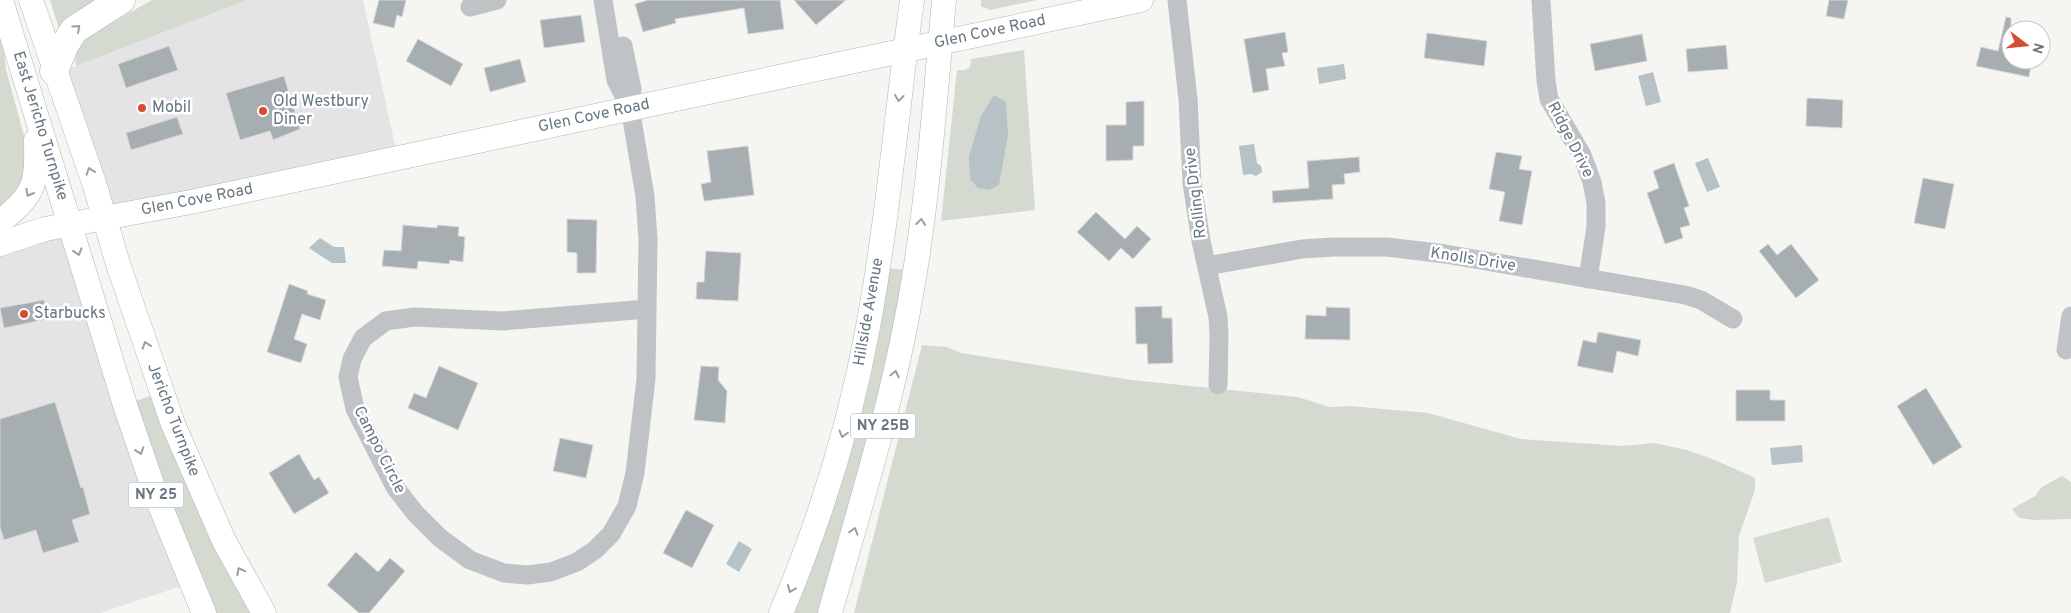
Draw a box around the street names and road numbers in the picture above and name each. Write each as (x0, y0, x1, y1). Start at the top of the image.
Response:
street label: Glen Cove Road (932, 10, 1048, 54)
street label: East Jericho Turnpike (8, 49, 72, 203)
street label: Glen Cove Road (536, 94, 652, 138)
street label: Ridge Drive (1542, 99, 1598, 181)
street label: Rolling Drive (1180, 146, 1212, 240)
street label: Glen Cove Road (139, 179, 255, 221)
street label: Knolls Drive (1429, 243, 1517, 277)
street label: Hillside Avenue (850, 256, 888, 368)
street label: Jericho Turnpike (142, 360, 204, 480)
street label: Campo Circle (348, 403, 410, 497)
road number: NY 25B (850, 414, 916, 438)
road number: NY 25 (128, 482, 184, 508)

